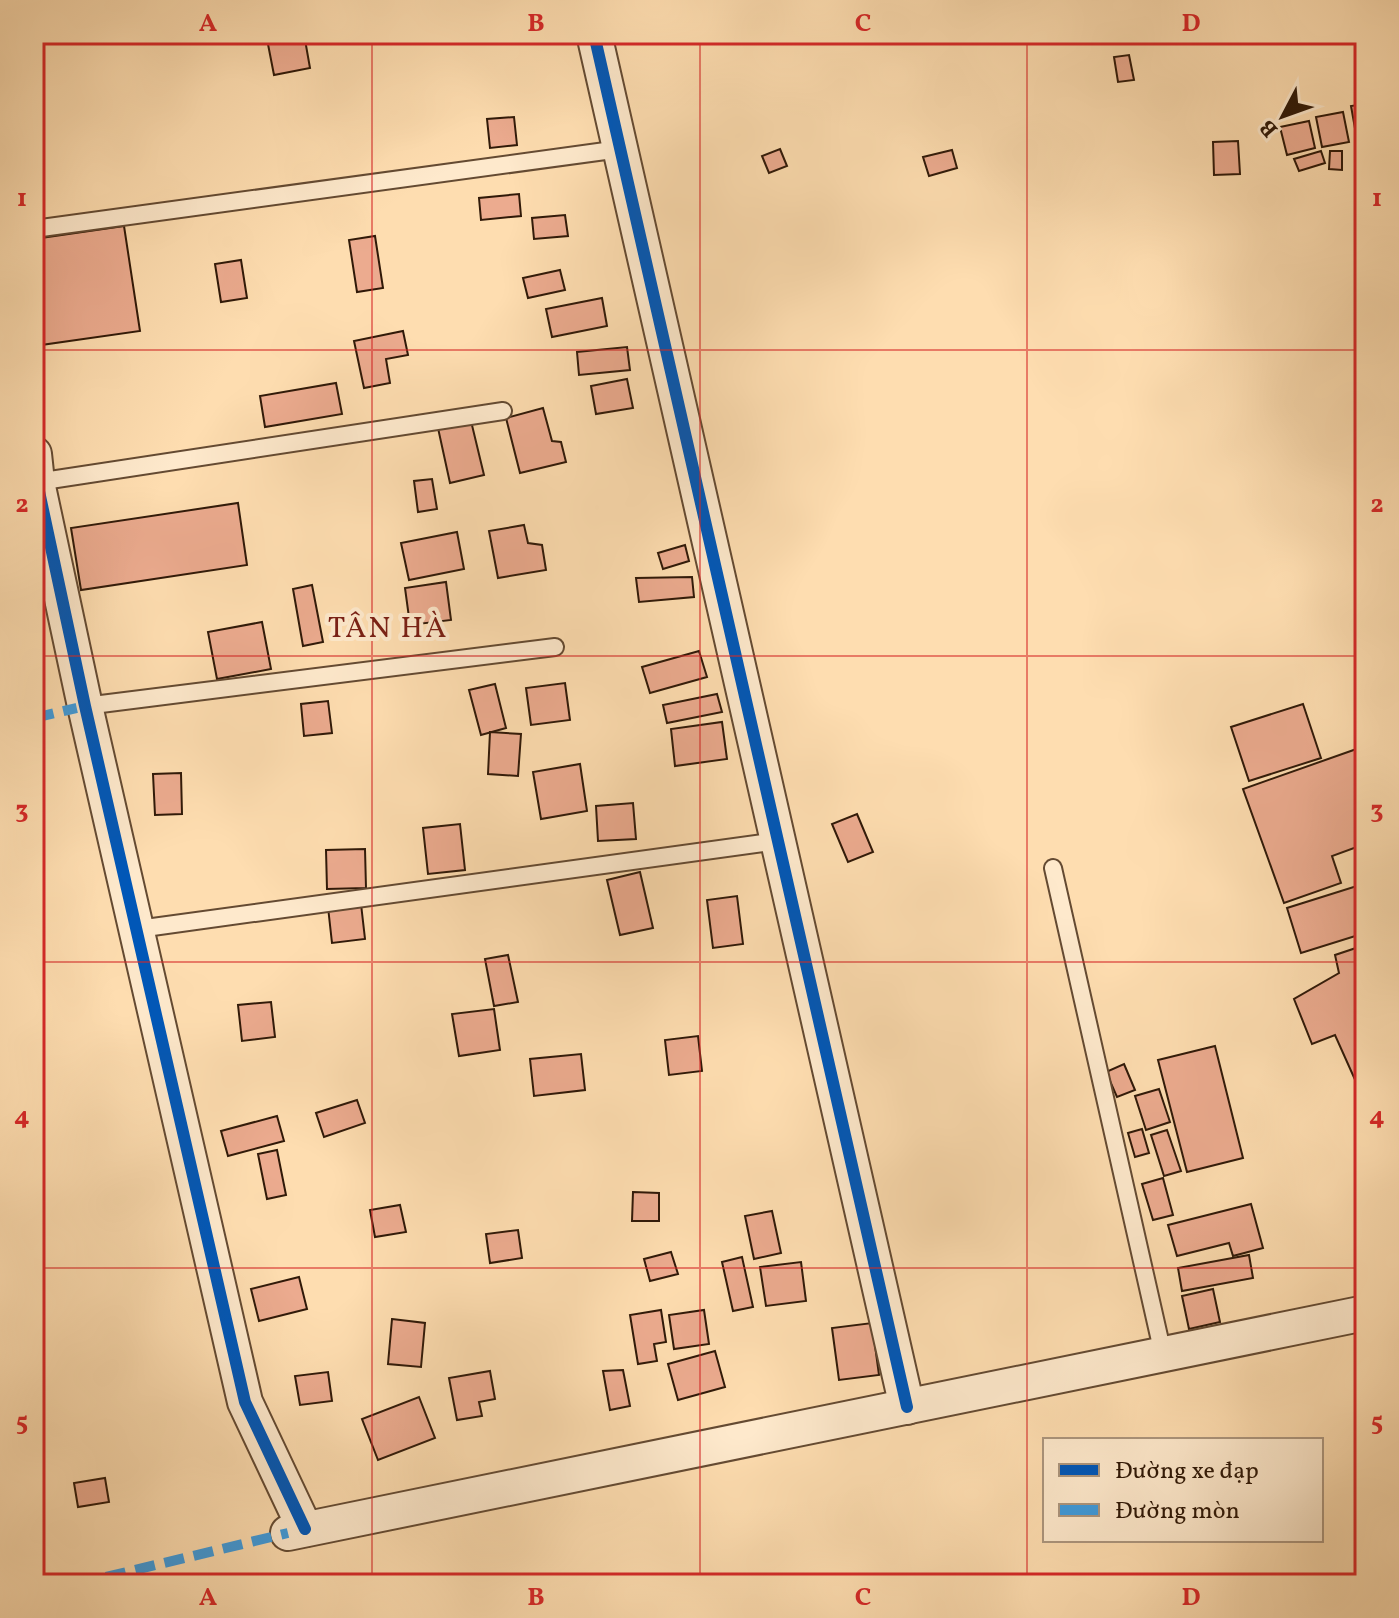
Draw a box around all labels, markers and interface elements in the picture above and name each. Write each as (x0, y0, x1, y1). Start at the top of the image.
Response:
text: A (199, 6, 218, 42)
text: B (527, 6, 545, 42)
text: C (855, 6, 871, 42)
text: D (1181, 6, 1201, 42)
north arrow (1243, 76, 1323, 156)
text: B (1253, 112, 1286, 143)
text: 1 (17, 181, 27, 217)
text: 1 (1372, 181, 1382, 217)
text: 2 (15, 487, 29, 523)
text: 2 (1370, 487, 1384, 523)
district label: TÂN HÀ (328, 608, 448, 650)
text: 3 (15, 793, 29, 829)
text: 3 (1370, 793, 1384, 829)
text: 4 (14, 1099, 30, 1135)
text: 4 (1369, 1099, 1385, 1135)
text: 5 (16, 1405, 28, 1441)
text: 5 (1371, 1405, 1383, 1441)
legend (1043, 1438, 1323, 1542)
text: Đường xe đạp (1115, 1455, 1259, 1489)
text: Đường mòn (1115, 1495, 1240, 1529)
text: A (199, 1580, 218, 1616)
text: B (527, 1580, 545, 1616)
text: C (855, 1580, 871, 1616)
text: D (1181, 1580, 1201, 1616)

